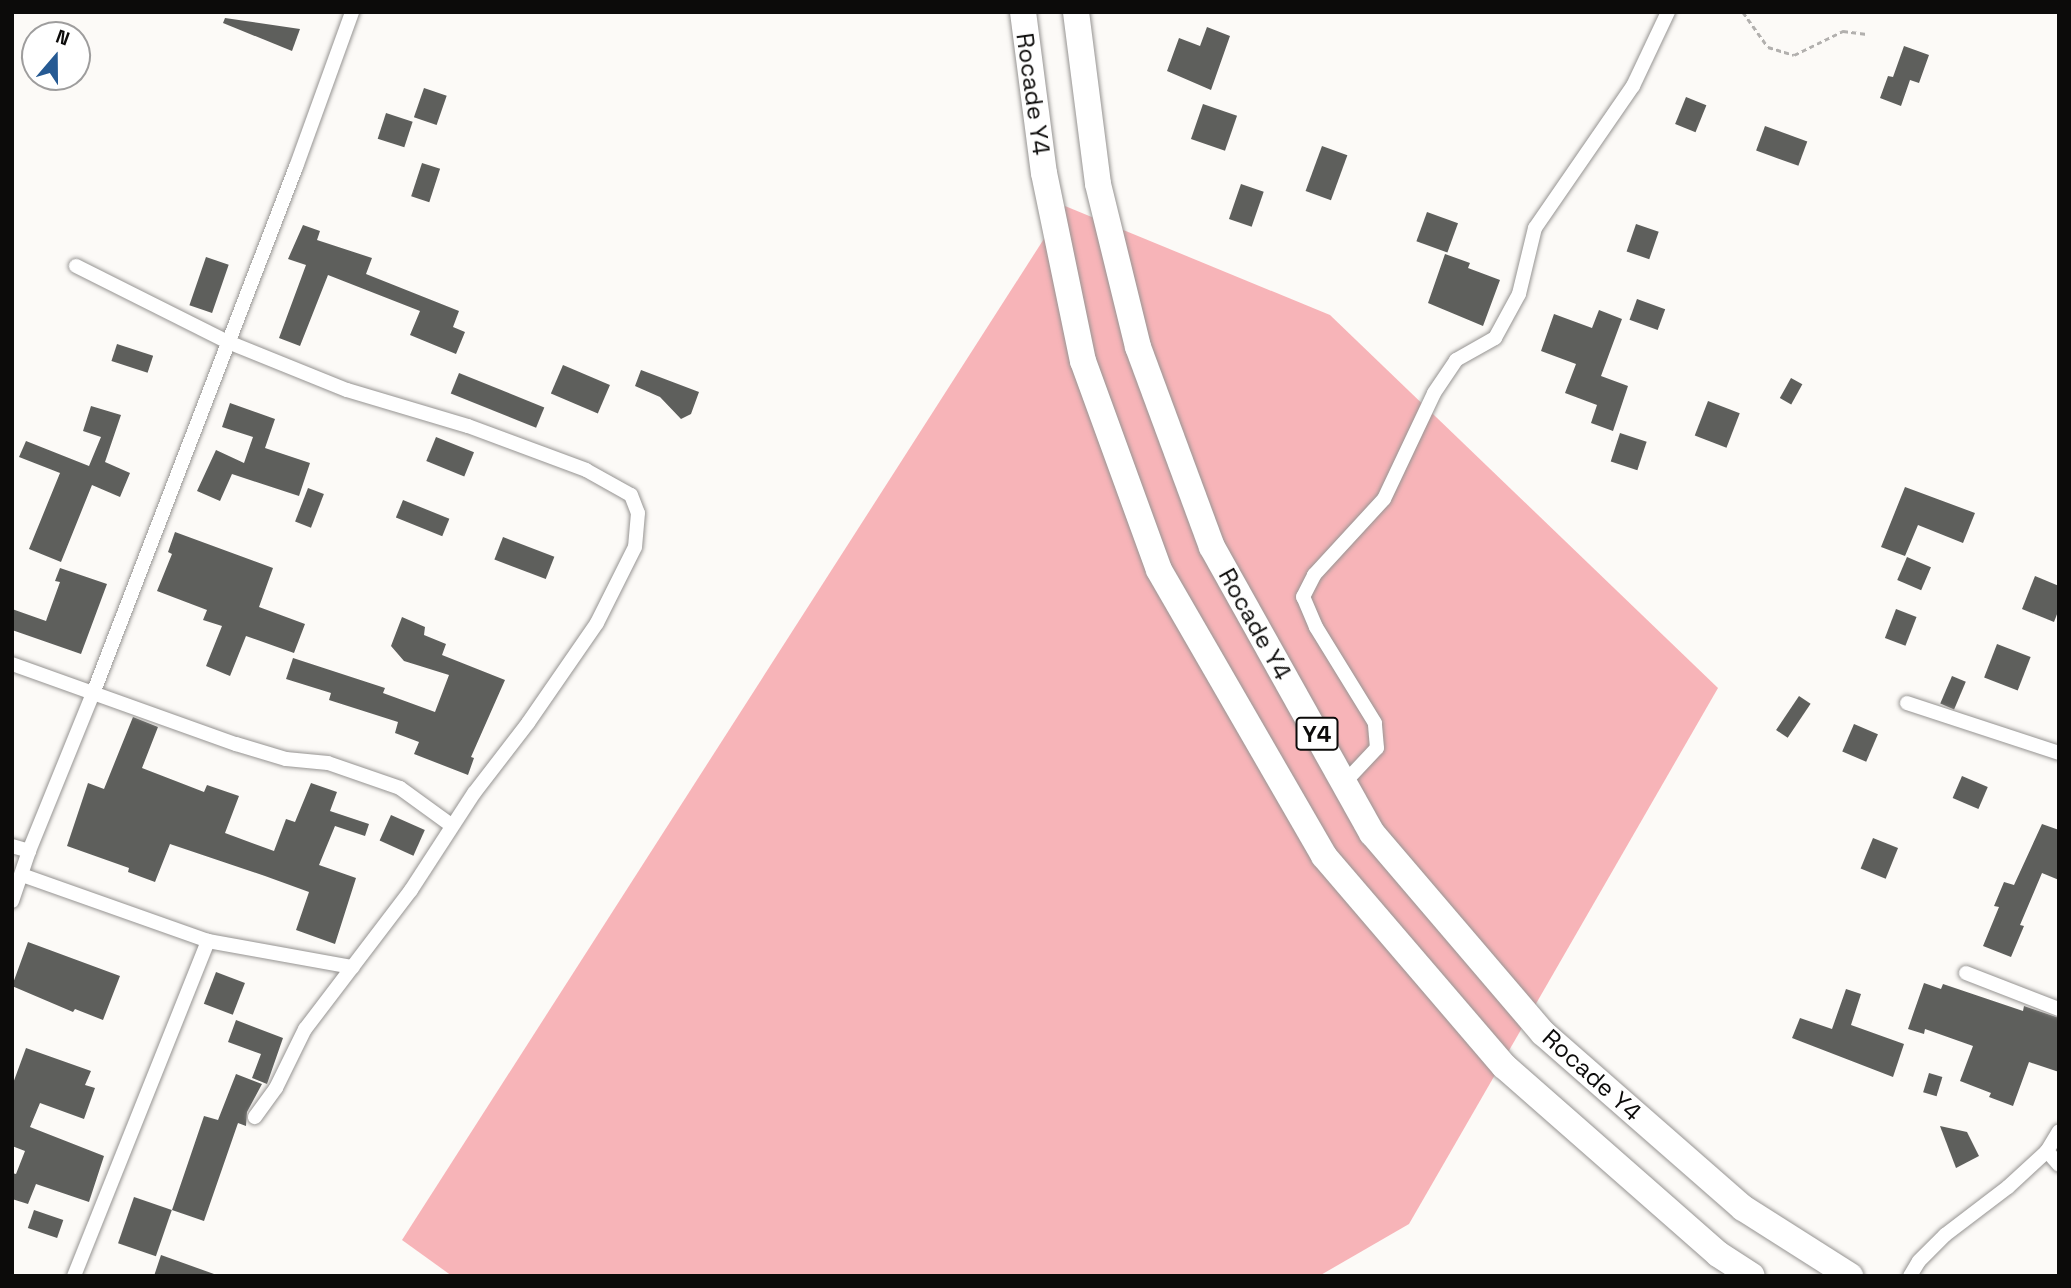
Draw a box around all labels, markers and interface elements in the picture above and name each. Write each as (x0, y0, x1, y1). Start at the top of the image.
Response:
north arrow (21, 21, 91, 91)
text: N (52, 24, 73, 52)
street label: Rocade Y4 (1010, 31, 1056, 157)
street label: Rocade Y4 (1213, 563, 1297, 685)
road number: Y4 (1294, 714, 1340, 754)
street label: Rocade Y4 (1537, 1023, 1647, 1127)

